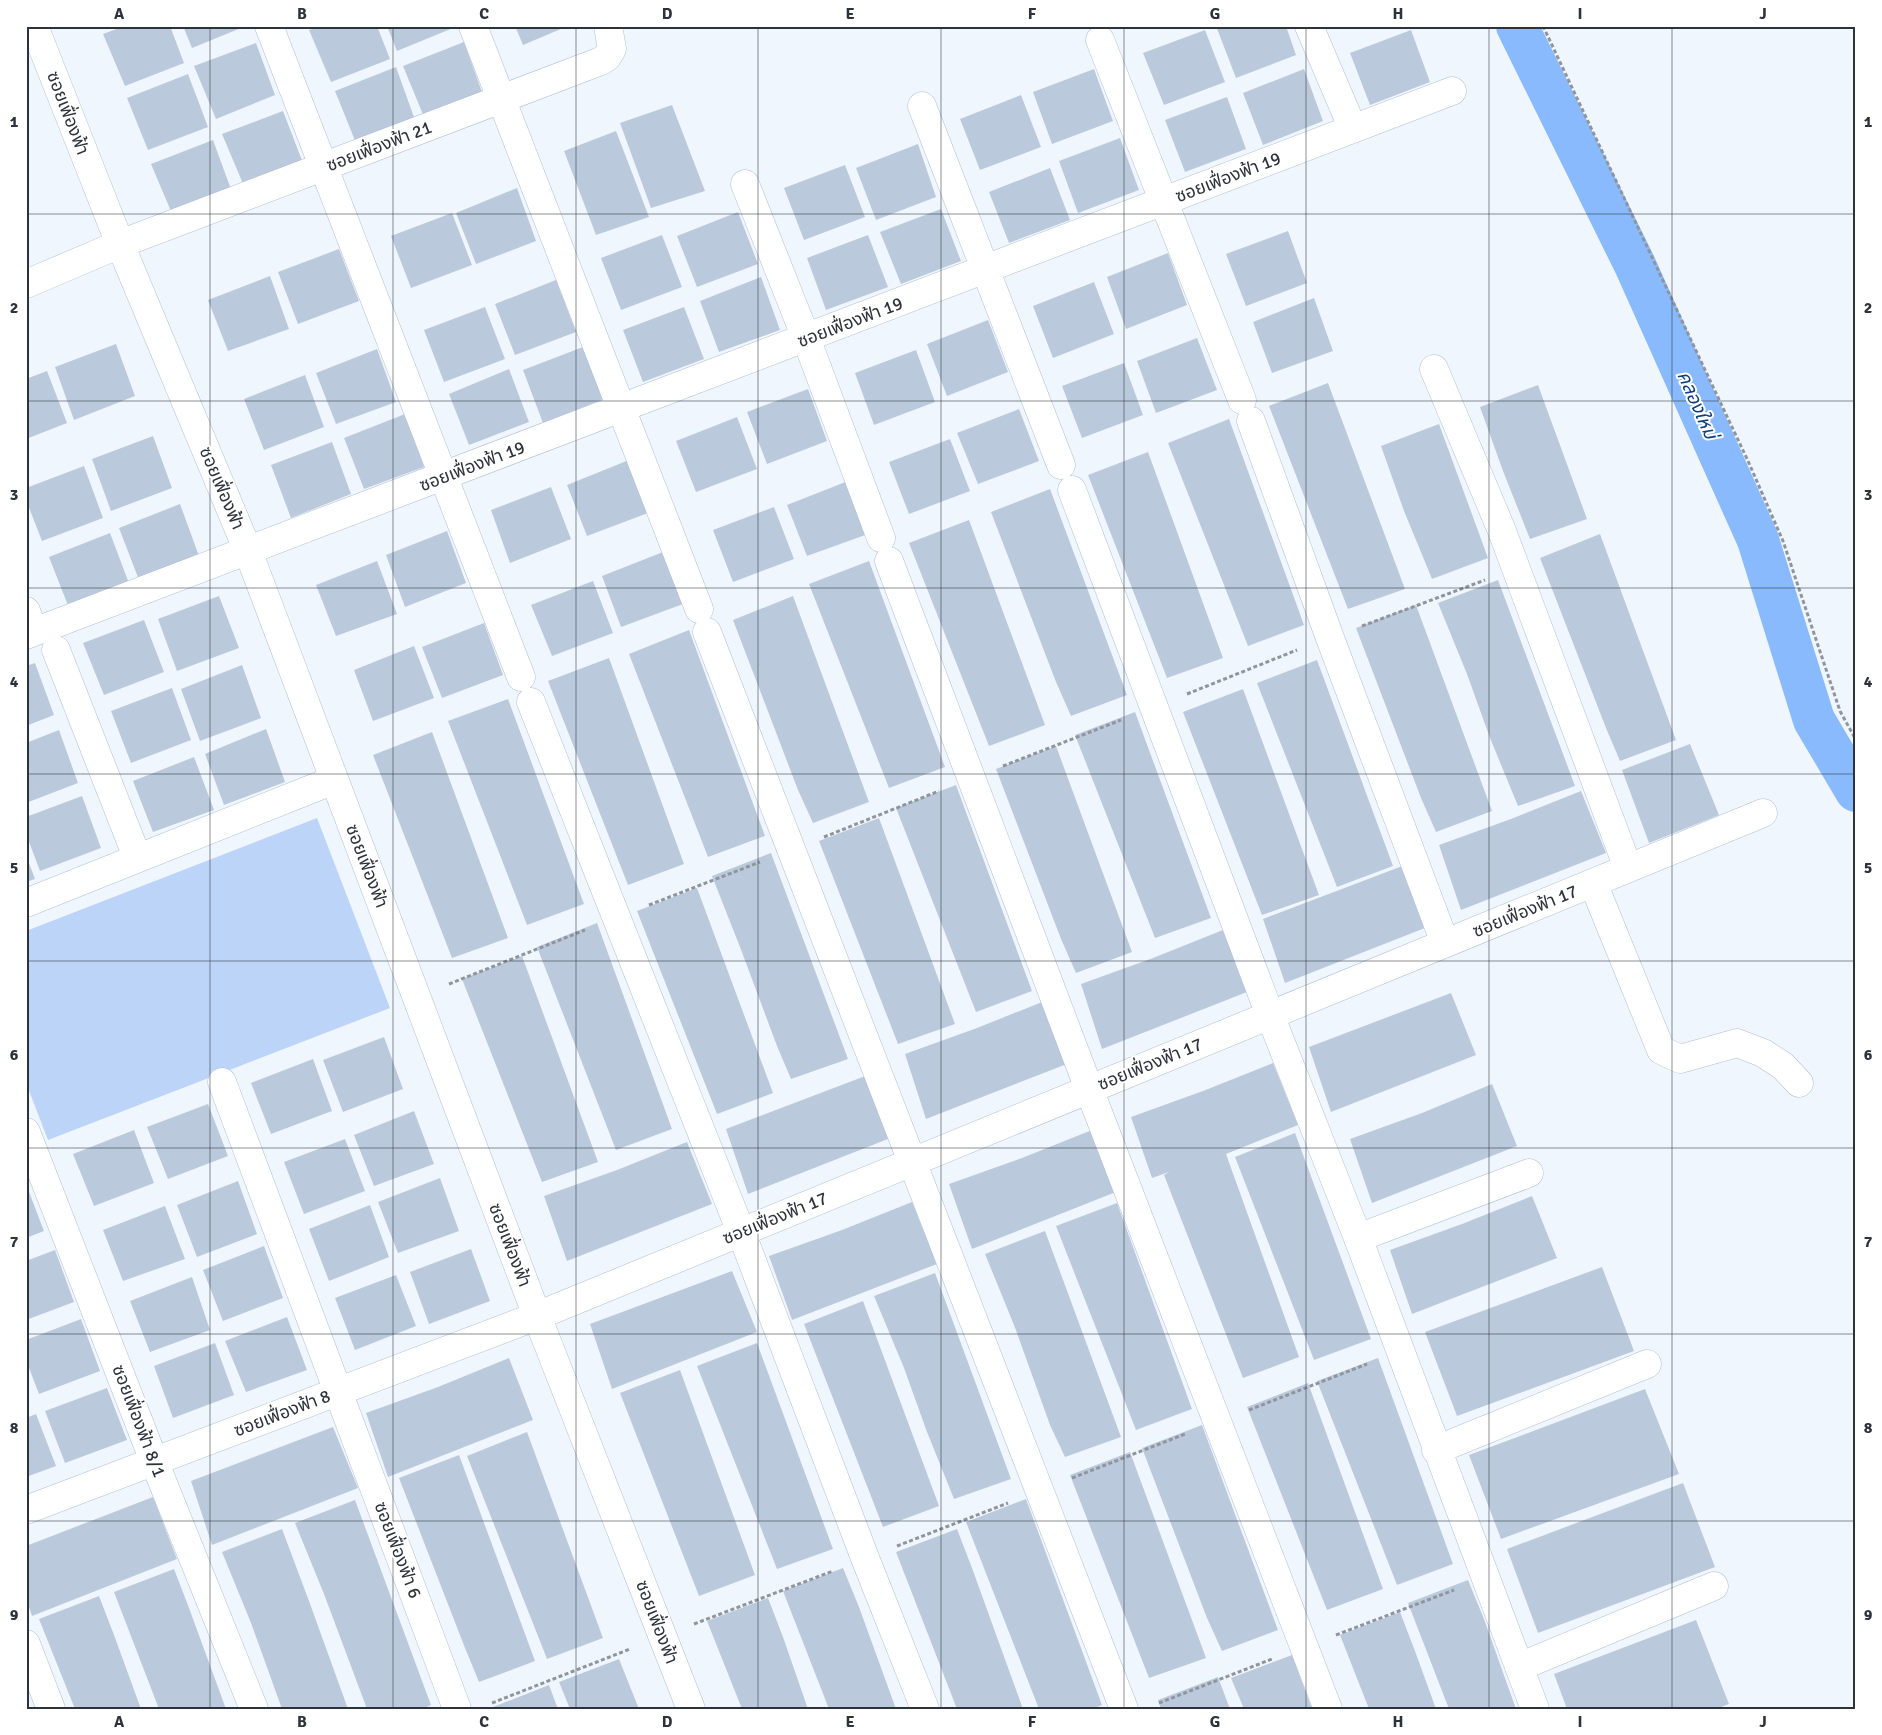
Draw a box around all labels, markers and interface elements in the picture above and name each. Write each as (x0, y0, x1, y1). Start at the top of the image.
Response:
text: A (114, 4, 125, 24)
text: B (297, 4, 307, 24)
text: C (479, 4, 489, 24)
text: D (662, 4, 673, 24)
text: E (845, 4, 855, 24)
text: F (1028, 4, 1037, 24)
text: G (1210, 4, 1220, 24)
text: H (1393, 4, 1403, 24)
text: I (1577, 4, 1583, 24)
text: J (1759, 4, 1767, 24)
street label: ซอยเฟื่องฟ้า (42, 67, 96, 158)
text: 1 (10, 112, 19, 132)
text: 1 (1864, 112, 1873, 132)
street label: ซอยเฟื่องฟ้า 21 (322, 114, 435, 176)
street label: ซอยเฟื่องฟ้า 19 (1171, 145, 1284, 207)
street label: ซอยเฟื่องฟ้า 19 (793, 290, 906, 352)
text: 2 (10, 298, 18, 318)
text: 2 (1864, 298, 1872, 318)
water label: คลองใหม่ (1671, 367, 1724, 446)
street label: ซอยเฟื่องฟ้า 19 (415, 434, 528, 496)
street label: ซอยเฟื่องฟ้า (195, 442, 251, 533)
text: 3 (10, 485, 18, 505)
text: 3 (1864, 485, 1872, 505)
text: 4 (10, 672, 19, 692)
text: 4 (1864, 672, 1873, 692)
street label: ซอยเฟื่องฟ้า (341, 820, 395, 911)
text: 5 (10, 858, 18, 878)
text: 5 (1864, 858, 1872, 878)
street label: ซอยเฟื่องฟ้า 17 (1469, 878, 1581, 942)
street label: ซอยเฟื่องฟ้า 17 (1094, 1031, 1206, 1095)
text: 6 (10, 1045, 19, 1065)
text: 6 (1864, 1045, 1873, 1065)
street label: ซอยเฟื่องฟ้า 17 (719, 1185, 831, 1249)
street label: ซอยเฟื่องฟ้า (484, 1199, 538, 1290)
text: 7 (10, 1232, 19, 1252)
text: 7 (1864, 1232, 1873, 1252)
street label: ซอยเฟื่องฟ้า 8/1 (107, 1361, 172, 1480)
street label: ซอยเฟื่องฟ้า 8 (230, 1383, 333, 1441)
text: 8 (10, 1418, 19, 1438)
text: 8 (1864, 1418, 1873, 1438)
street label: ซอยเฟื่องฟ้า 6 (370, 1498, 428, 1601)
street label: ซอยเฟื่องฟ้า (631, 1576, 685, 1667)
text: 9 (10, 1605, 19, 1625)
text: 9 (1864, 1605, 1873, 1625)
text: A (114, 1712, 125, 1732)
text: B (297, 1712, 307, 1732)
text: C (479, 1712, 489, 1732)
text: D (662, 1712, 673, 1732)
text: E (845, 1712, 855, 1732)
text: F (1028, 1712, 1037, 1732)
text: G (1210, 1712, 1220, 1732)
text: H (1393, 1712, 1403, 1732)
text: I (1577, 1712, 1583, 1732)
text: J (1759, 1712, 1767, 1732)

